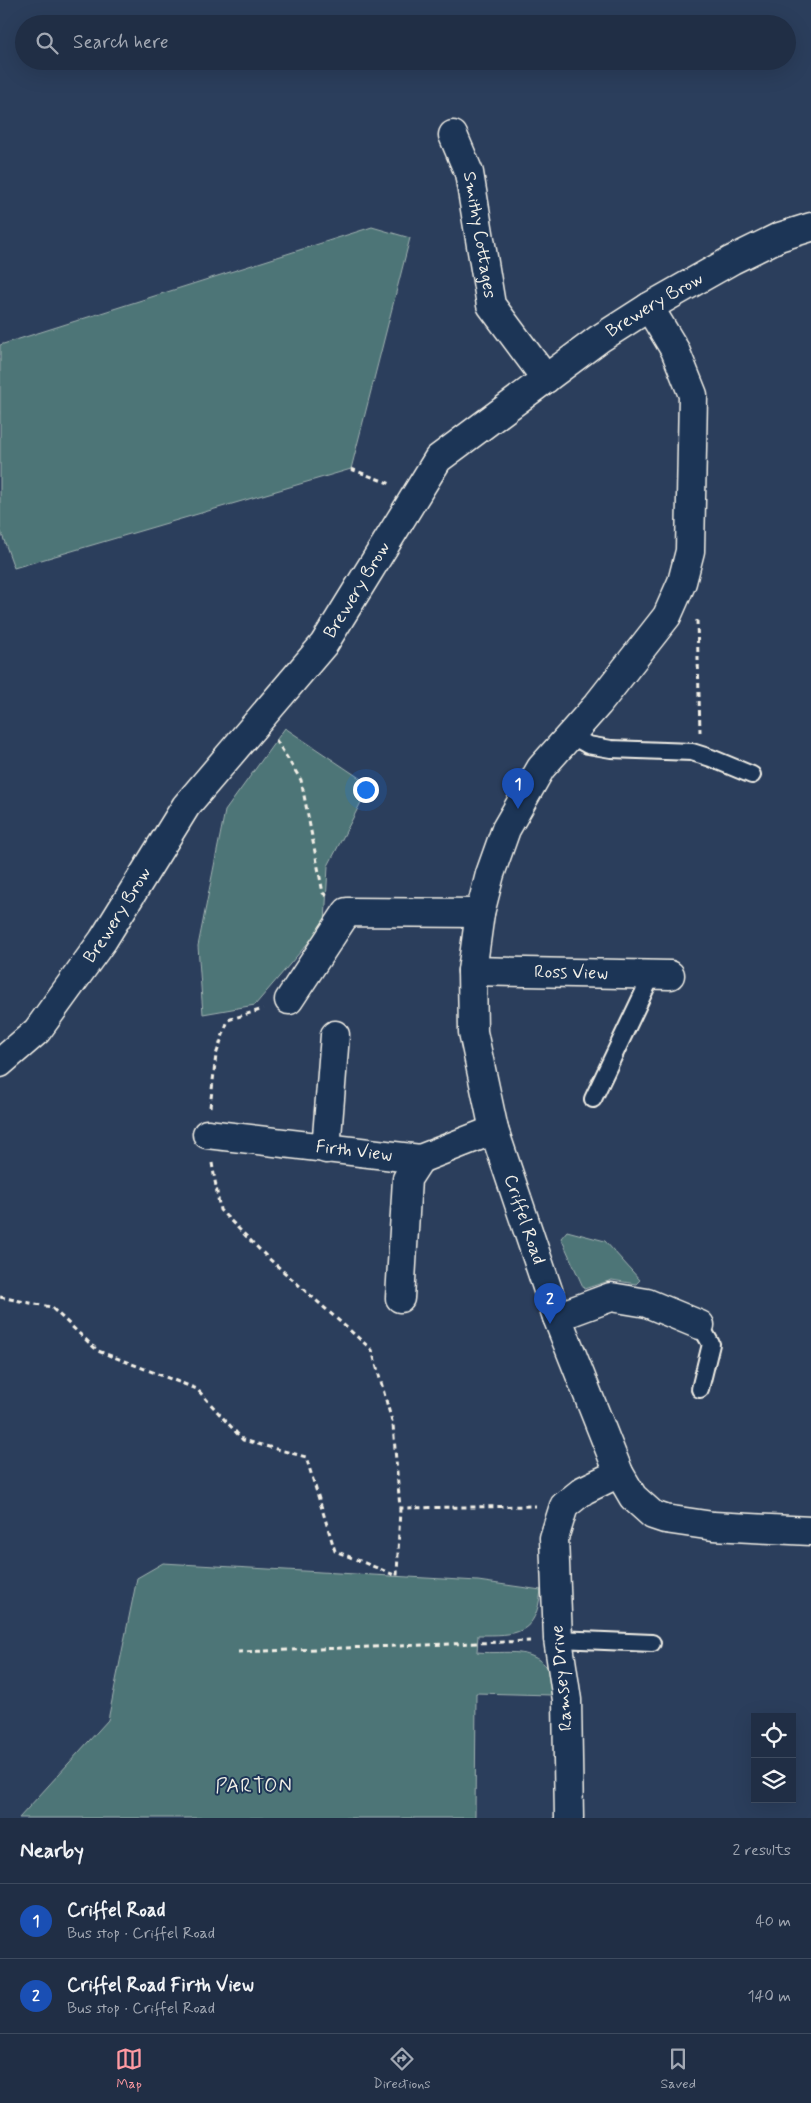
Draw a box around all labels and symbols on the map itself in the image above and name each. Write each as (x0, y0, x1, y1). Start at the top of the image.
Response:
street label: Smithy Cottages (457, 170, 502, 300)
street label: Brewery Brow (601, 267, 708, 343)
street label: Brewery Brow (318, 537, 396, 643)
pin: 1 (502, 768, 534, 809)
your location (353, 777, 379, 803)
street label: Brewery Brow (78, 863, 157, 968)
street label: Ross View (534, 960, 608, 986)
street label: Firth View (315, 1135, 394, 1168)
street label: Criffel Road (498, 1171, 550, 1268)
pin: 2 (534, 1283, 566, 1324)
street label: Ramsey Drive (545, 1624, 579, 1732)
district label: PARTON (215, 1773, 293, 1800)

